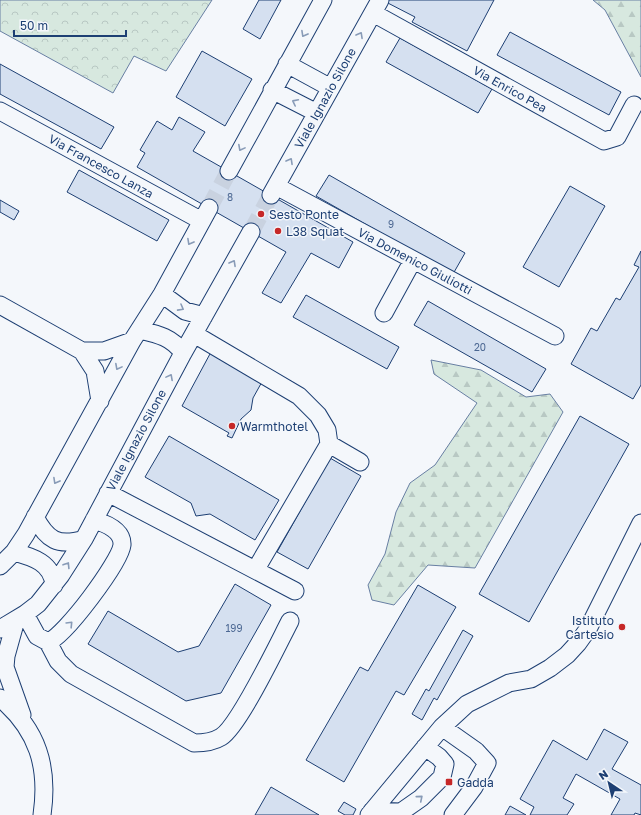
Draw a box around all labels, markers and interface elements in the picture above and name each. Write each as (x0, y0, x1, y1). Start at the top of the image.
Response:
scale bar (14, 12, 126, 38)
text: 50 m (20, 18, 48, 33)
one-way arrow (301, 30, 308, 37)
one-way arrow (356, 32, 363, 39)
street label: Viale Ignazio Silone (291, 45, 359, 151)
street label: Via Enrico Pea (471, 63, 549, 115)
one-way arrow (291, 99, 299, 106)
street label: Via Francesco Lanza (46, 131, 156, 201)
one-way arrow (238, 144, 246, 151)
one-way arrow (285, 158, 293, 165)
house number: 8 (227, 191, 233, 203)
place label: Sesto Ponte (269, 207, 339, 222)
marker: Sesto Ponte (256, 209, 266, 219)
house number: 9 (388, 218, 394, 230)
place label: L38 Squat (286, 224, 344, 239)
street label: Via Domenico Giuliotti (355, 224, 475, 298)
marker: L38 Squat (273, 226, 283, 236)
one-way arrow (187, 238, 195, 246)
one-way arrow (229, 260, 236, 267)
one-way arrow (177, 304, 184, 311)
house number: 20 (474, 341, 486, 353)
one-way arrow (115, 363, 123, 370)
one-way arrow (166, 374, 173, 381)
street label: Viale Ignazio Silone (103, 387, 169, 493)
place label: Warmthotel (240, 419, 308, 434)
marker: Warmthotel (227, 421, 237, 431)
one-way arrow (53, 477, 60, 484)
one-way arrow (63, 562, 70, 569)
place label: Istituto Cartesio (566, 613, 614, 642)
one-way arrow (65, 621, 73, 629)
house number: 199 (226, 622, 242, 634)
marker: Istituto Cartesio (617, 622, 627, 632)
north arrow (589, 763, 629, 803)
text: N (596, 767, 610, 782)
place label: Gadda (457, 775, 494, 790)
marker: Gadda (444, 777, 454, 787)
one-way arrow (416, 796, 423, 803)

